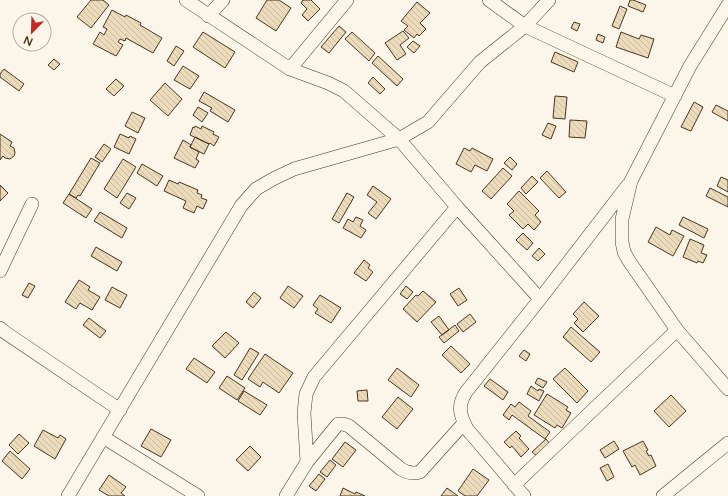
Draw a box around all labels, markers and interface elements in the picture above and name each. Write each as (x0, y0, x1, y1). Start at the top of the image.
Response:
north arrow (12, 12, 52, 52)
text: N (22, 33, 35, 48)

